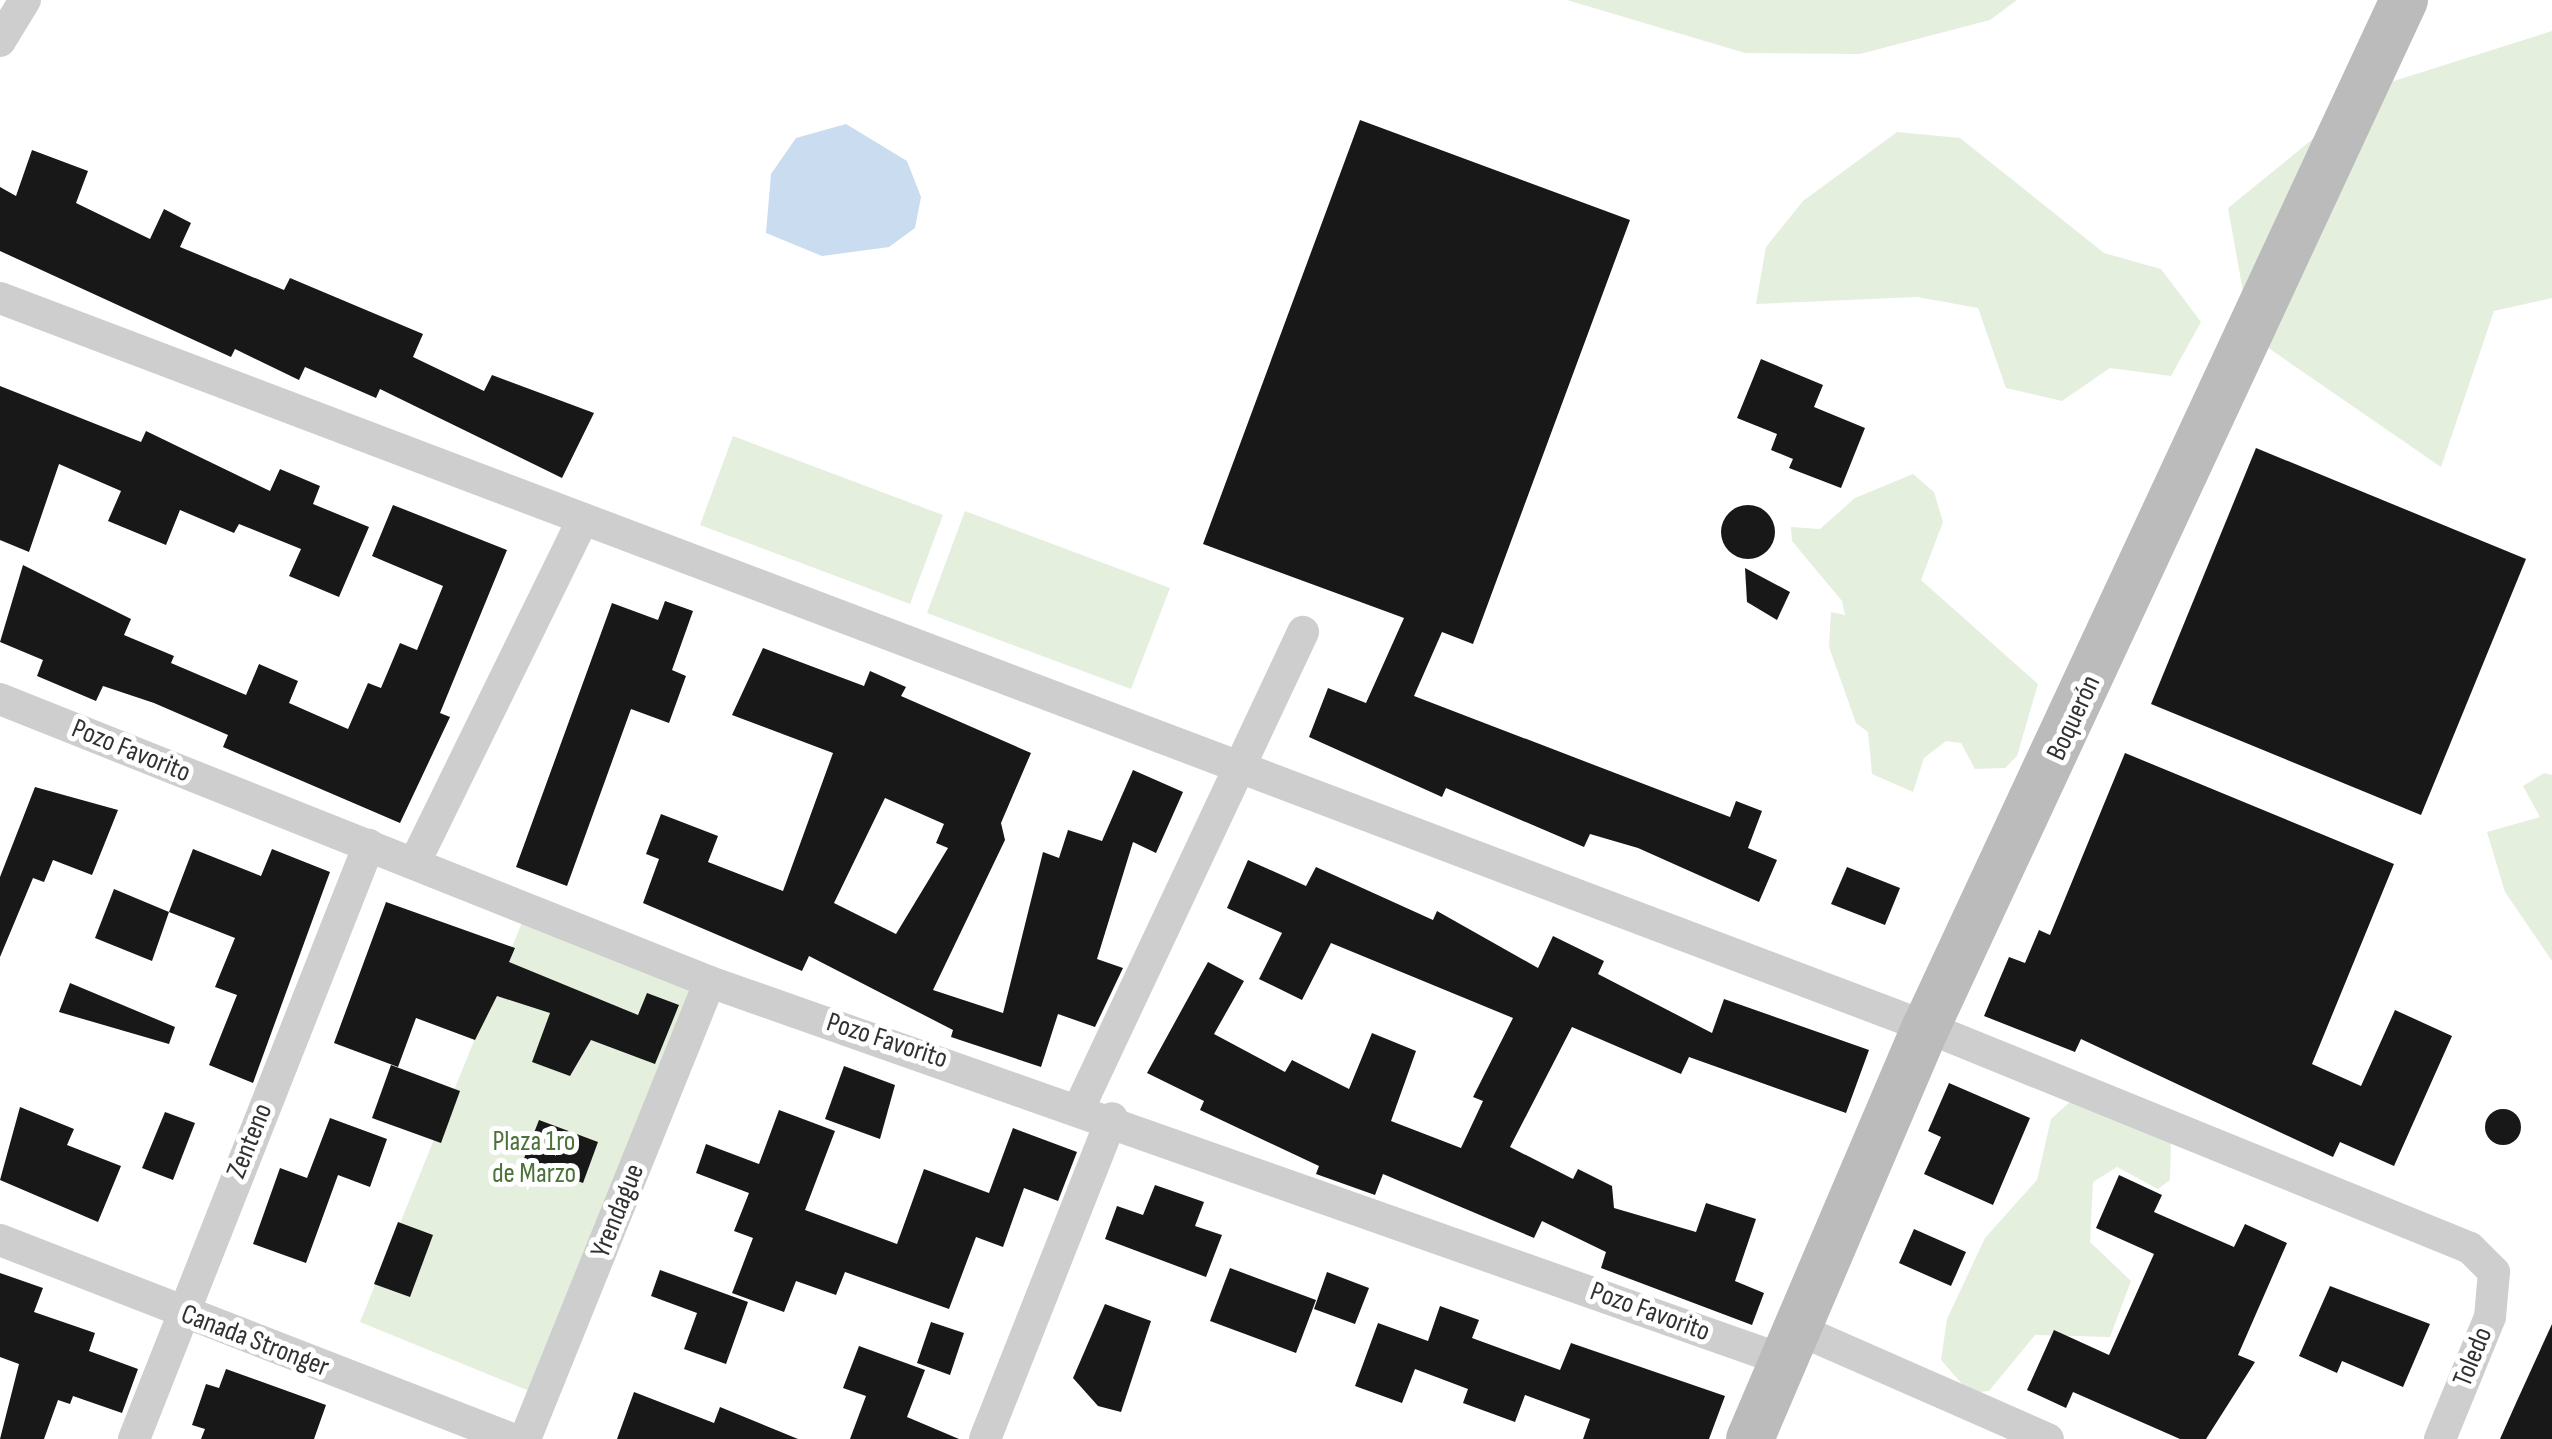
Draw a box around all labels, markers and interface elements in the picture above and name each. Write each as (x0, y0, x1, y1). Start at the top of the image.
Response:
street label: Boquerón (2040, 670, 2108, 766)
street label: Pozo Favorito (67, 712, 195, 790)
street label: Pozo Favorito (822, 1006, 952, 1076)
street label: Zenteno (220, 1099, 280, 1183)
park label: Plaza 1ro de Marzo (492, 1125, 576, 1191)
street label: Yrendague (584, 1159, 652, 1263)
street label: Pozo Favorito (1586, 1275, 1714, 1349)
street label: Canada Stronger (176, 1297, 334, 1385)
street label: Toledo (2446, 1322, 2500, 1392)

